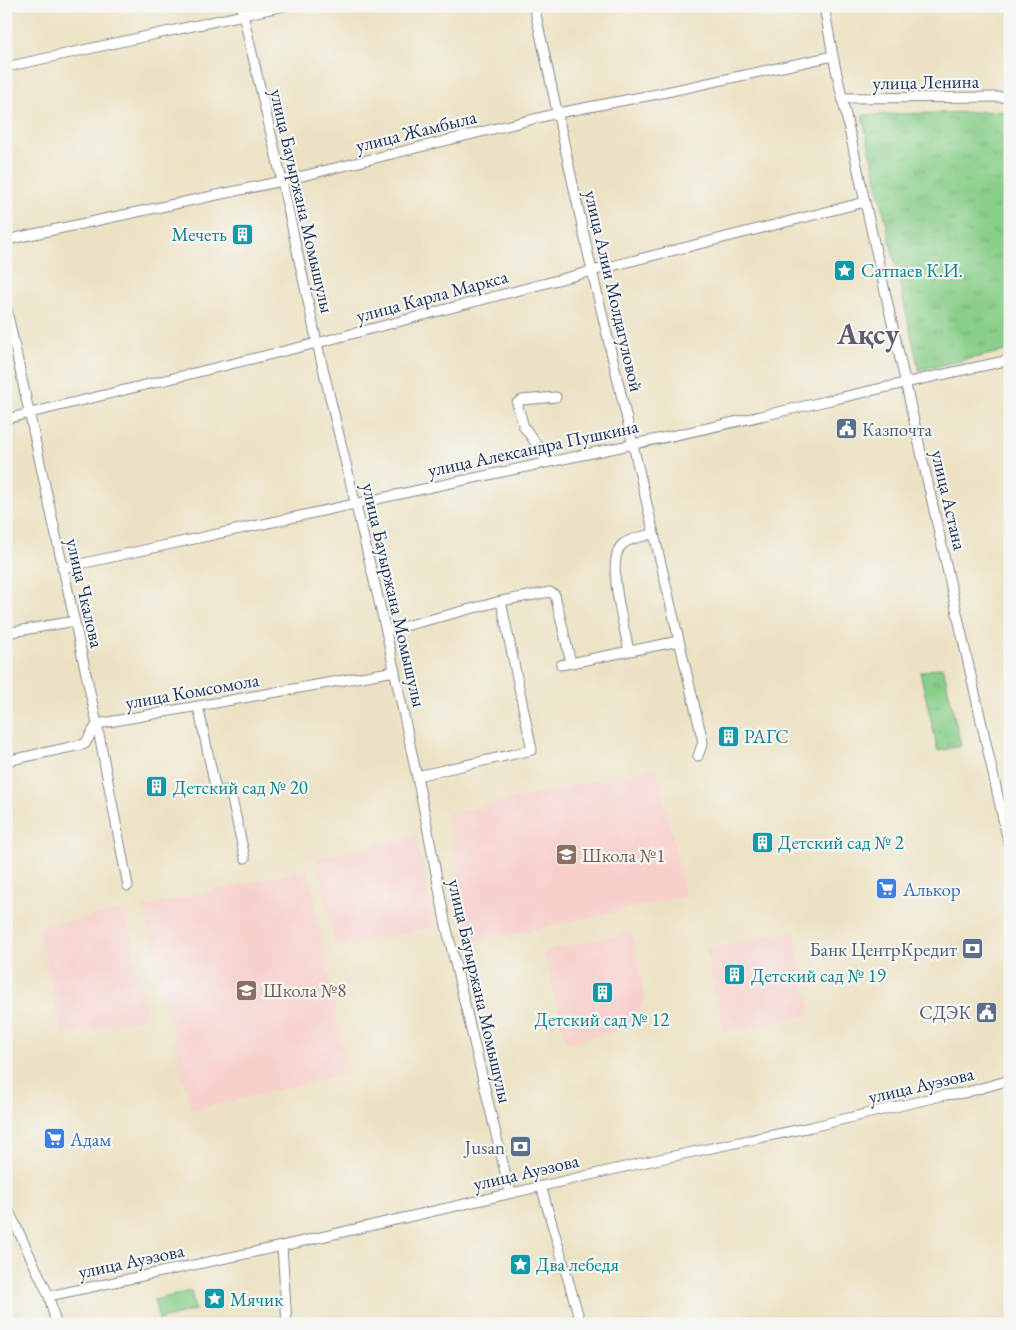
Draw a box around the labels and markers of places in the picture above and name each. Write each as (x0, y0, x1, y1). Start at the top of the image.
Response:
place label: Мечеть (171, 222, 227, 247)
building icon: Мечеть (231, 222, 255, 246)
place icon: Сатпаев К.И. (833, 258, 857, 282)
place label: Сатпаев К.И. (861, 258, 963, 283)
public building icon: Казпочта (834, 417, 858, 441)
place label: Казпочта (862, 417, 932, 442)
building icon: РАГС (716, 724, 740, 748)
place label: РАГС (744, 724, 789, 749)
building icon: Детский сад № 20 (145, 775, 169, 799)
place label: Детский сад № 20 (173, 775, 308, 800)
building icon: Детский сад № 2 (750, 830, 774, 854)
place label: Детский сад № 2 (778, 830, 904, 855)
school or university icon: Школа №1 (554, 843, 578, 867)
place label: Школа №1 (582, 843, 665, 868)
supermarket icon: Алькор (875, 877, 899, 901)
place label: Алькор (902, 877, 961, 902)
place label: Банк ЦентрКредит (809, 937, 957, 962)
bank icon: Банк ЦентрКредит (961, 937, 985, 961)
building icon: Детский сад № 19 (723, 963, 747, 987)
place label: Детский сад № 19 (751, 963, 886, 988)
school or university icon: Школа №8 (235, 978, 259, 1002)
place label: Школа №8 (263, 978, 346, 1003)
building icon: Детский сад № 12 (590, 981, 614, 1005)
place label: СДЭК (919, 1000, 971, 1025)
public building icon: СДЭК (975, 1000, 999, 1024)
place label: Детский сад № 12 (535, 1007, 669, 1032)
supermarket icon: Адам (42, 1127, 66, 1151)
place label: Адам (69, 1127, 111, 1152)
place label: Jusan (463, 1135, 505, 1160)
bank icon: Jusan (509, 1135, 533, 1159)
place icon: Два лебедя (508, 1252, 532, 1276)
place label: Два лебедя (536, 1252, 619, 1277)
place icon: Мячик (202, 1287, 226, 1311)
place label: Мячик (230, 1287, 283, 1312)

